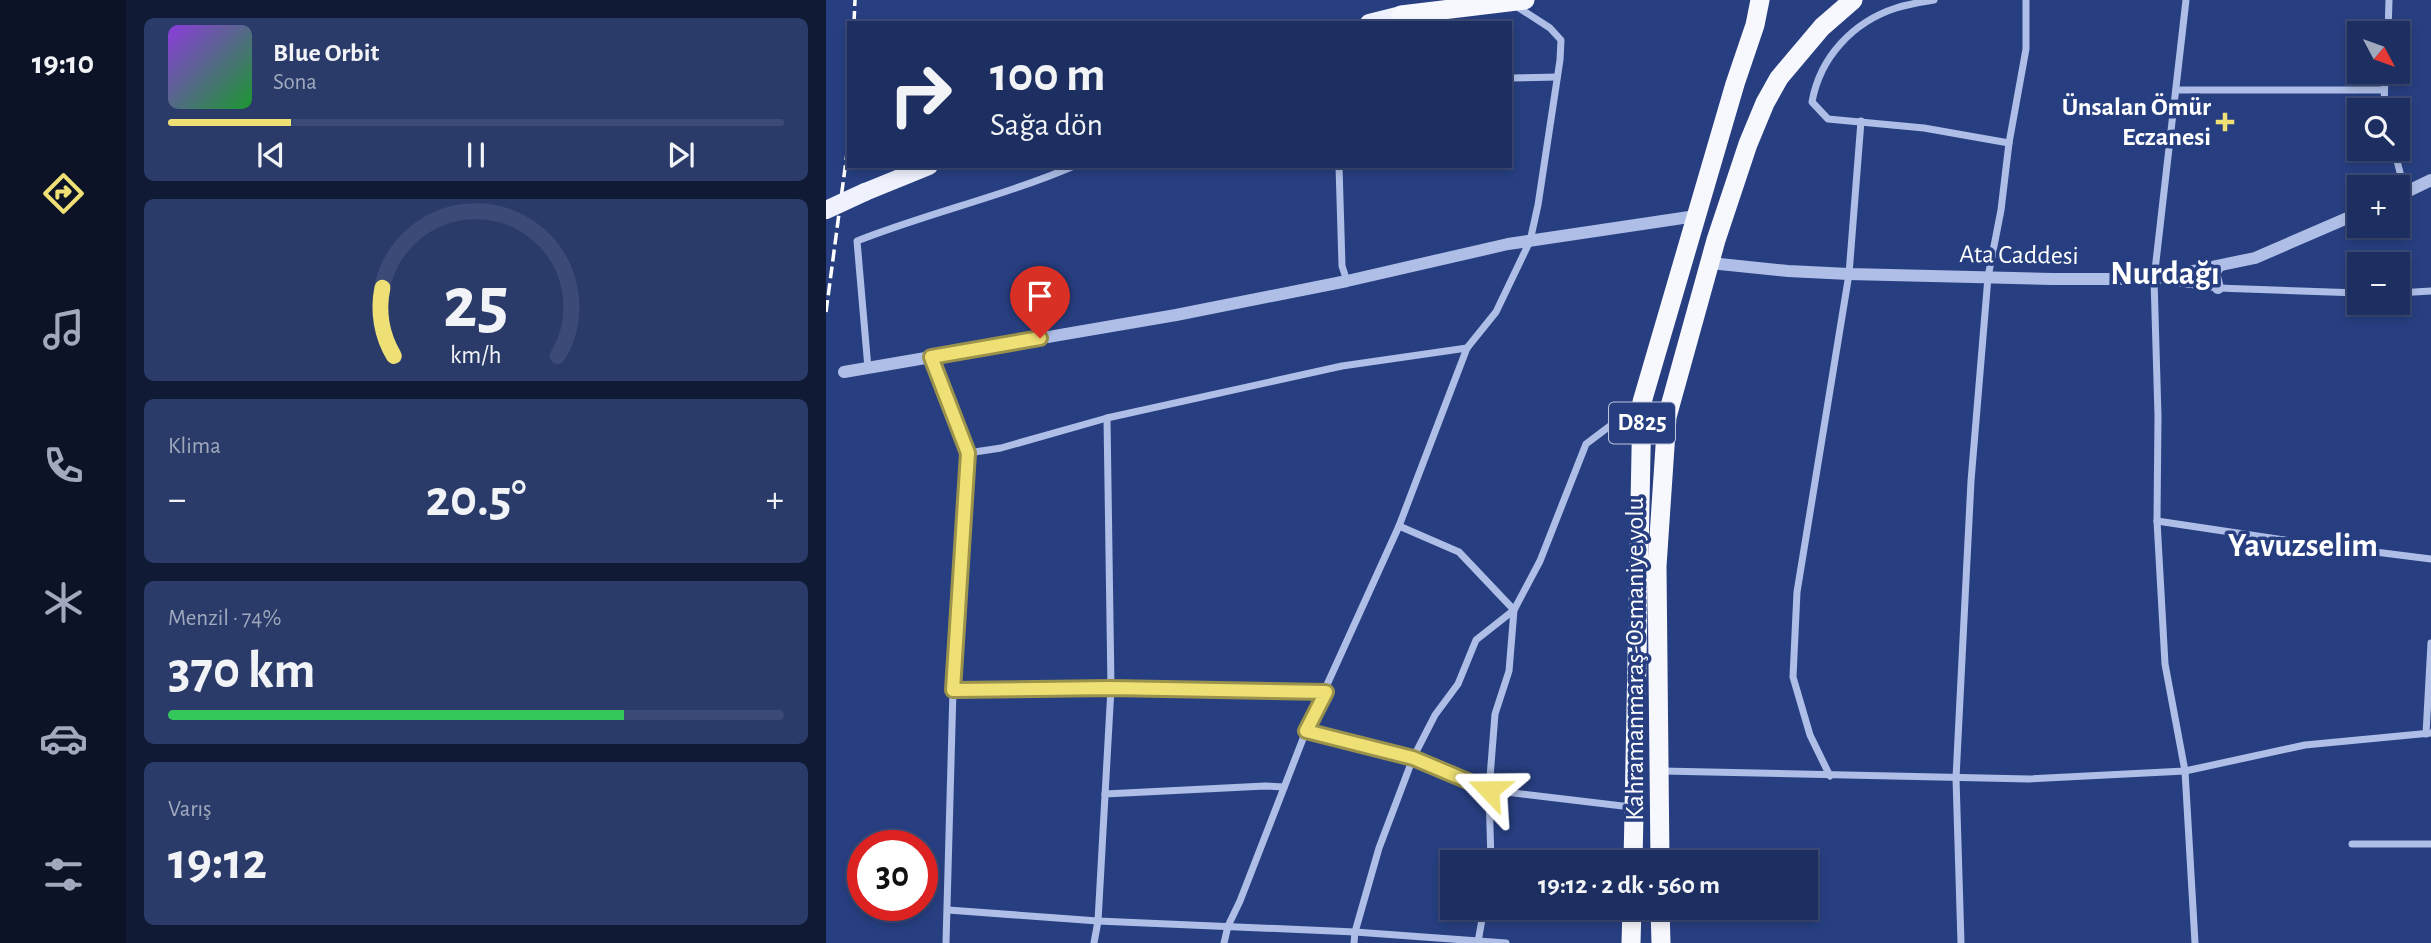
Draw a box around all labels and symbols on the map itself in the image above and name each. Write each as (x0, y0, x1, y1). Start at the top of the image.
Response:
north arrow (2347, 21, 2410, 84)
place label: Ünsalan Ömür Eczanesi (2062, 93, 2211, 150)
marker: Ünsalan Ömür Eczanesi (2217, 114, 2233, 130)
street label: Ata Caddesi (1959, 241, 2079, 269)
district label: Nurdağı (2110, 258, 2220, 291)
pin (1010, 266, 1070, 338)
road number: D825 (1609, 402, 1675, 444)
street label: Kahramanmaraş-Osmaniye yolu (1622, 497, 1648, 821)
district label: Yavuzselim (2228, 530, 2378, 563)
position arrow (1452, 753, 1526, 827)
speed limit sign: 30 (847, 830, 938, 921)

